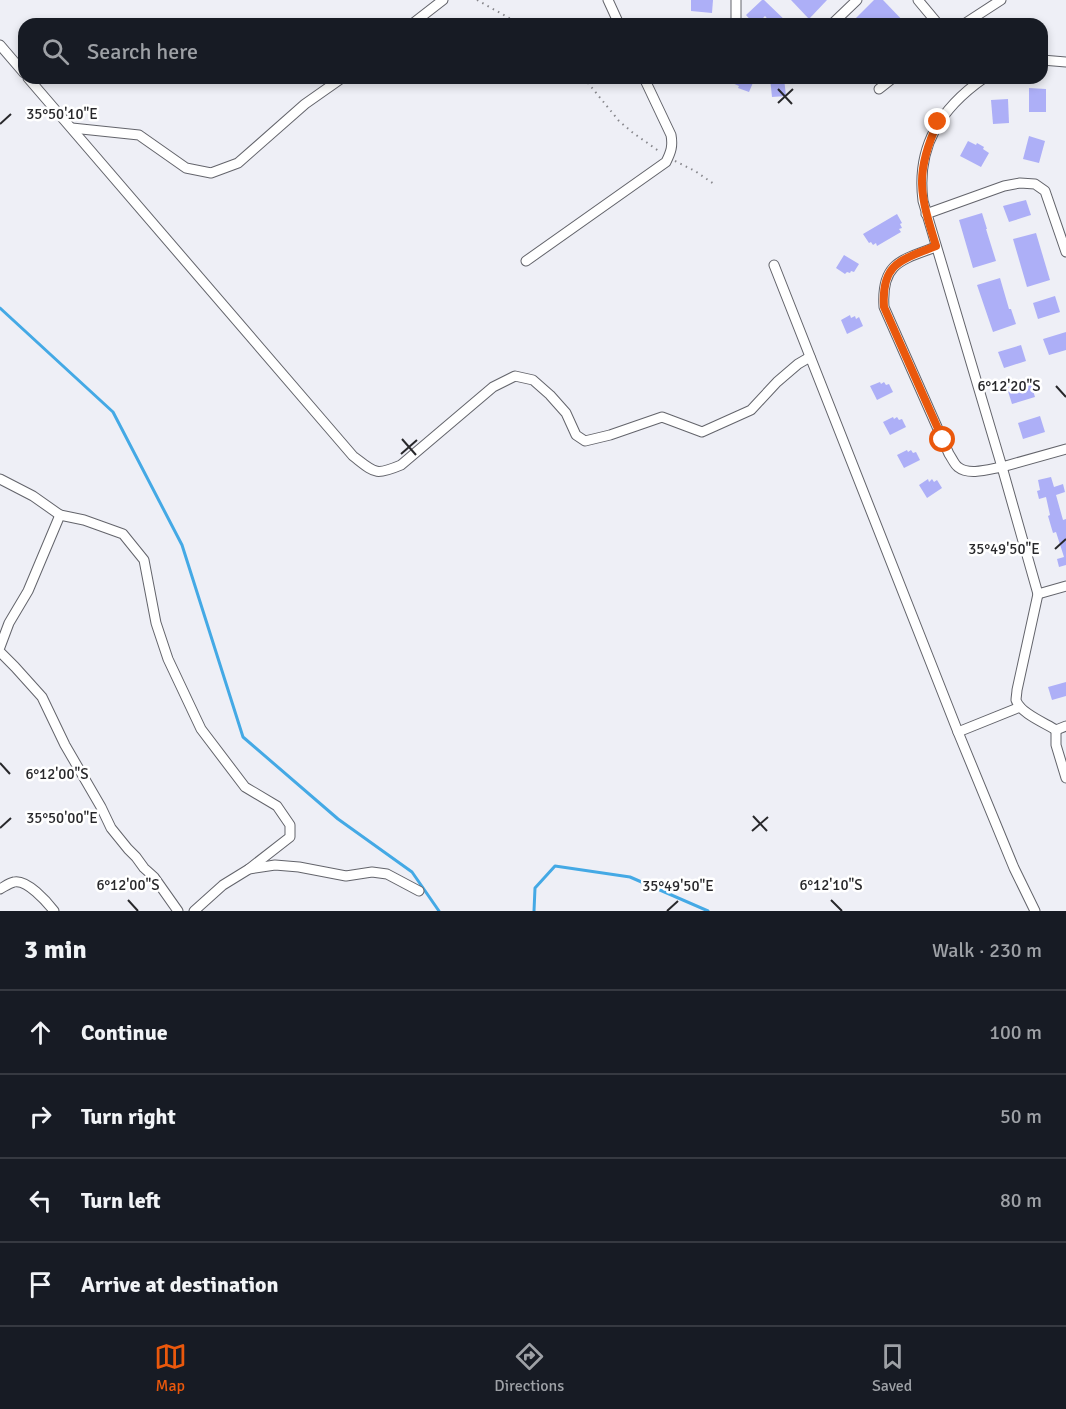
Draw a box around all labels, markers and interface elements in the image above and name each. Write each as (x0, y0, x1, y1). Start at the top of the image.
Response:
search box (18, 18, 1048, 84)
icon: search (39, 35, 72, 68)
text: Search here (87, 38, 198, 65)
text: 35°50'10"E (26, 105, 98, 123)
route end (924, 108, 950, 134)
text: 6°12'20"S (977, 377, 1041, 395)
route start (929, 426, 955, 452)
text: 35°49'50"E (968, 540, 1040, 558)
text: 6°12'00"S (25, 765, 89, 783)
text: 35°50'00"E (26, 809, 98, 827)
text: 6°12'00"S (96, 876, 160, 894)
text: 6°12'10"S (799, 876, 863, 894)
text: 35°49'50"E (642, 877, 714, 895)
text: 3 min (24, 934, 87, 966)
text: Walk · 230 m (932, 938, 1042, 963)
icon: ahead (24, 1016, 57, 1049)
text: Continue (81, 1019, 168, 1046)
text: 100 m (989, 1020, 1042, 1045)
icon: right (24, 1100, 57, 1133)
text: Turn right (81, 1103, 176, 1130)
text: 50 m (1000, 1104, 1042, 1129)
icon: left (24, 1184, 57, 1217)
text: Turn left (81, 1187, 161, 1214)
text: 80 m (1000, 1188, 1042, 1213)
icon: arrive (24, 1268, 57, 1301)
text: Arrive at destination (81, 1271, 278, 1298)
tab: Map (154, 1340, 187, 1396)
tab: Directions (494, 1340, 564, 1396)
tab: Saved (872, 1340, 912, 1396)

